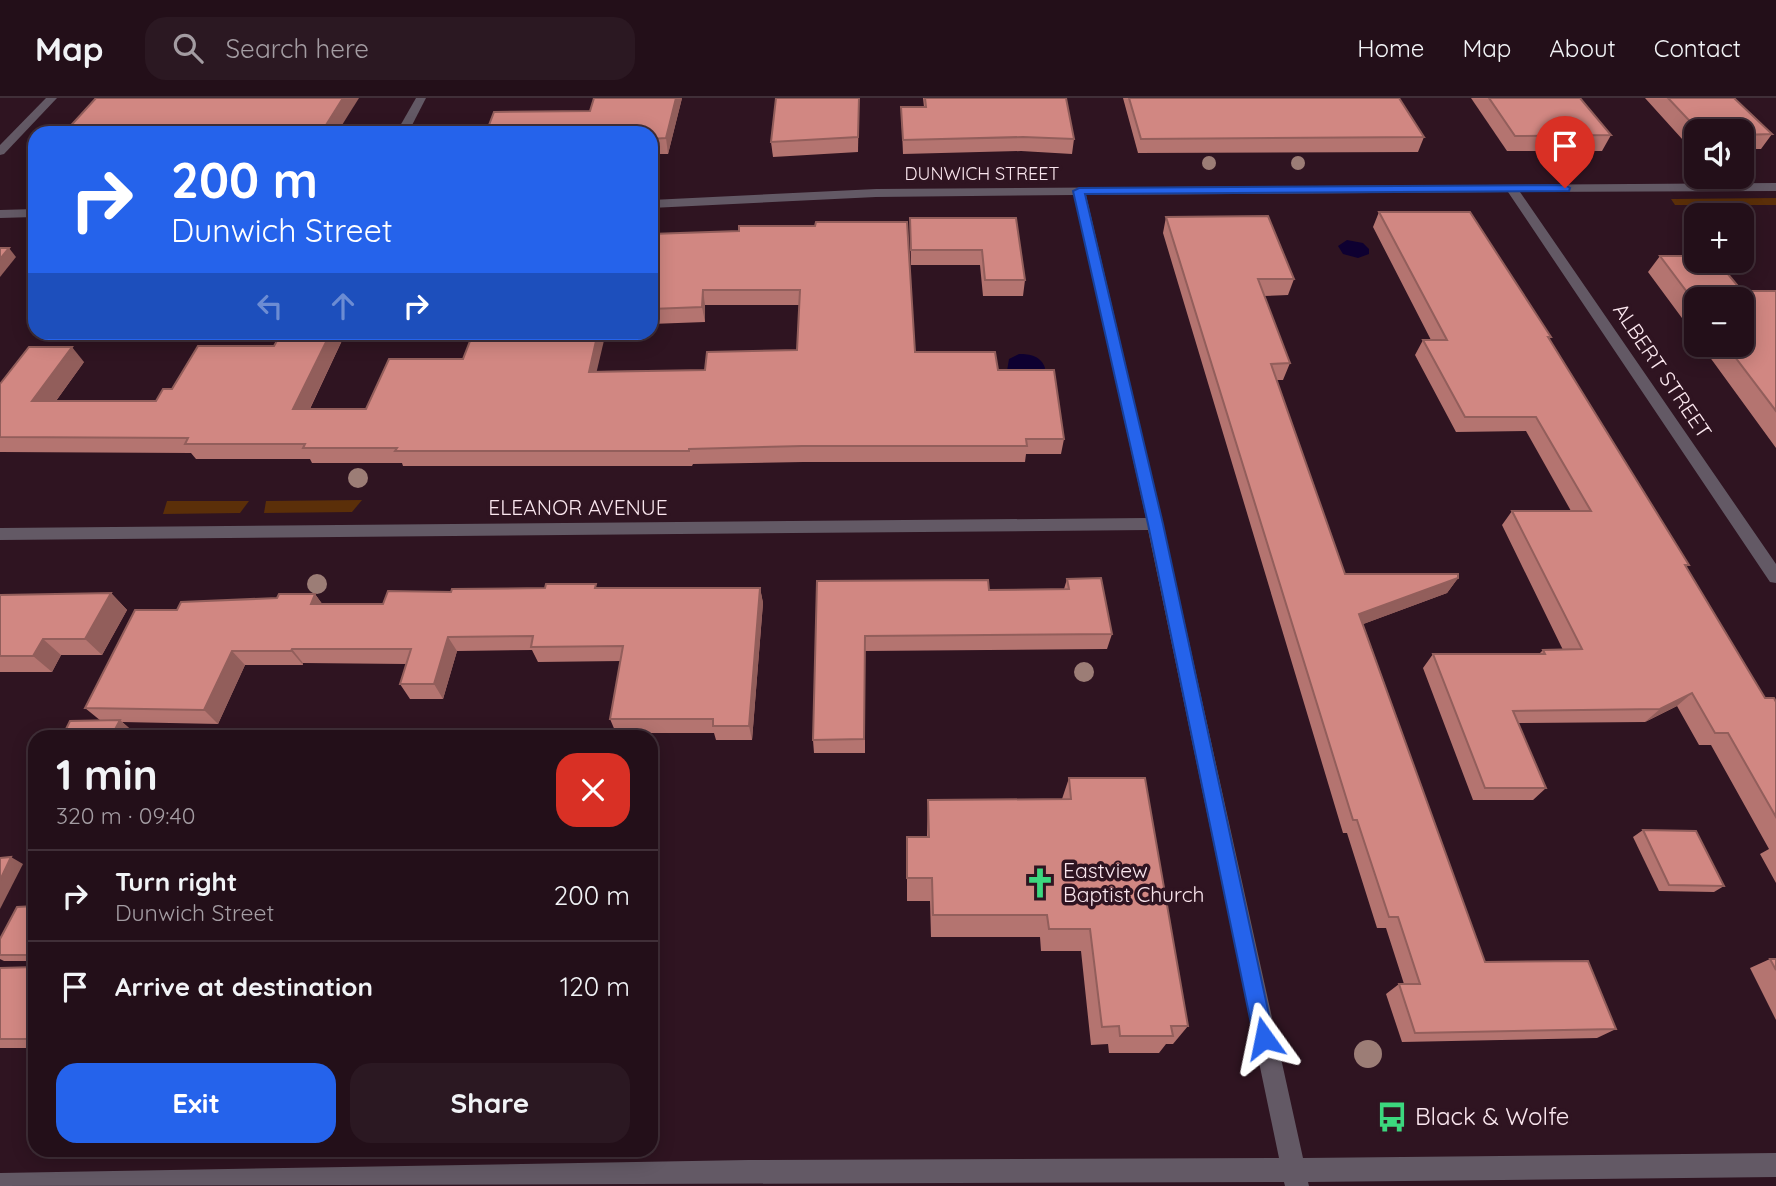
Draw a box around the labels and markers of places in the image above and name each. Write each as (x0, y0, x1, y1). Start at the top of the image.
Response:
pin (1535, 116, 1595, 188)
place label: Eastview Baptist Church (1063, 857, 1204, 907)
church icon: Eastview Baptist Church (1023, 866, 1057, 900)
bus stop icon: Black & Wolfe (1375, 1100, 1409, 1134)
place label: Black & Wolfe (1415, 1101, 1569, 1131)

